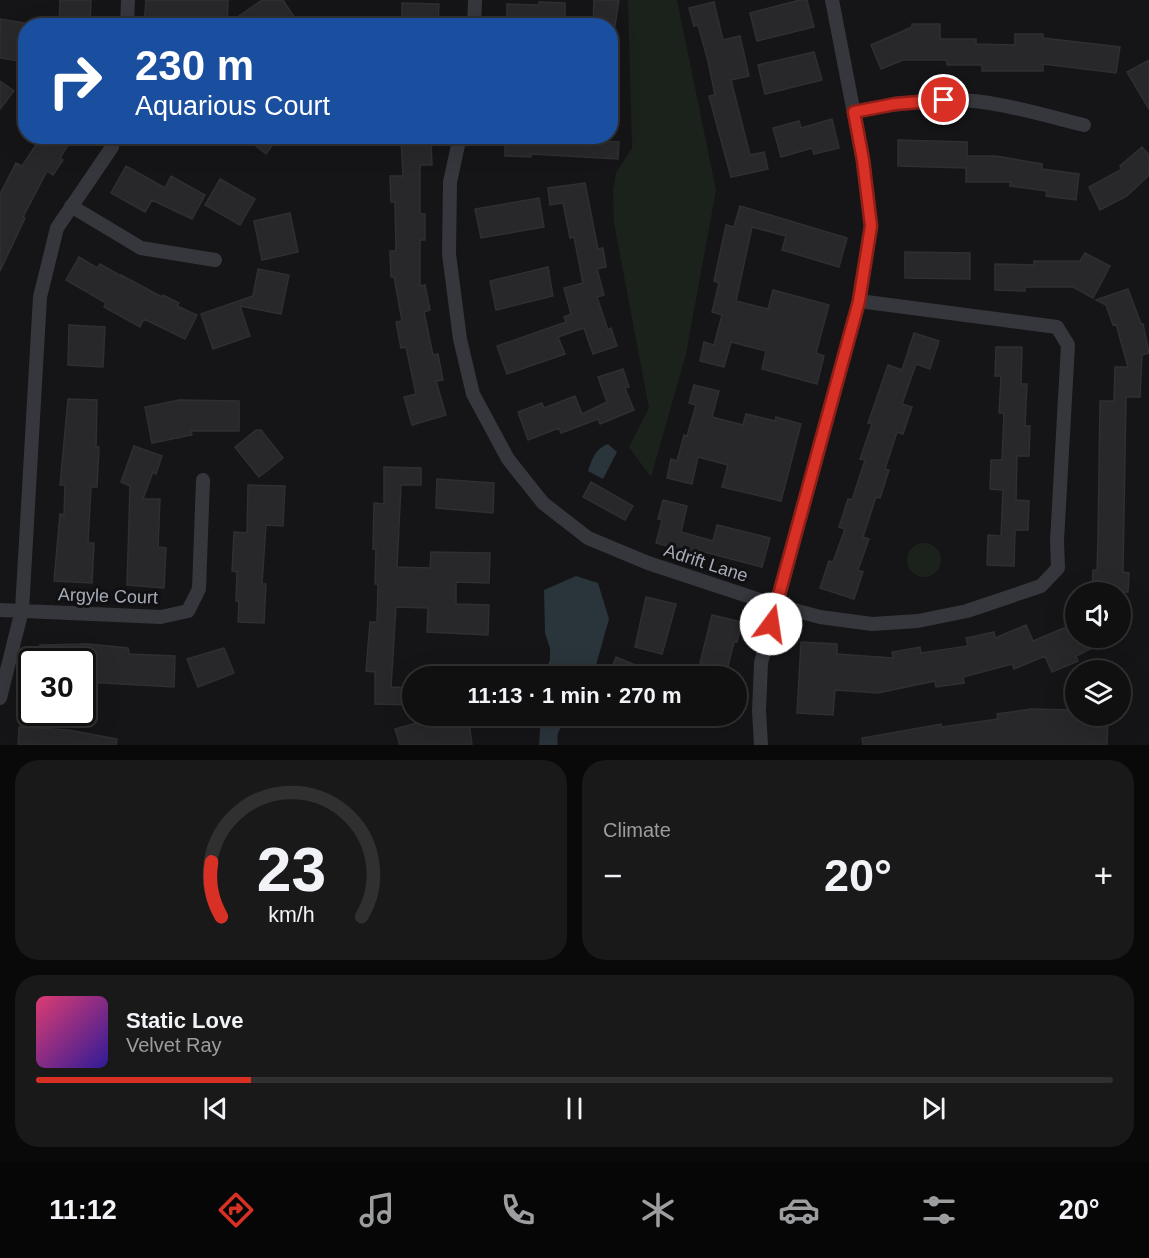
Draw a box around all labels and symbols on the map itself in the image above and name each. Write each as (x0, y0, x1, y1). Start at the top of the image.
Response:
pin (918, 74, 969, 125)
street label: Adrift Lane (662, 540, 750, 586)
street label: Argyle Court (58, 584, 158, 608)
position arrow (739, 592, 803, 656)
speed limit sign: 30 (18, 648, 96, 726)

